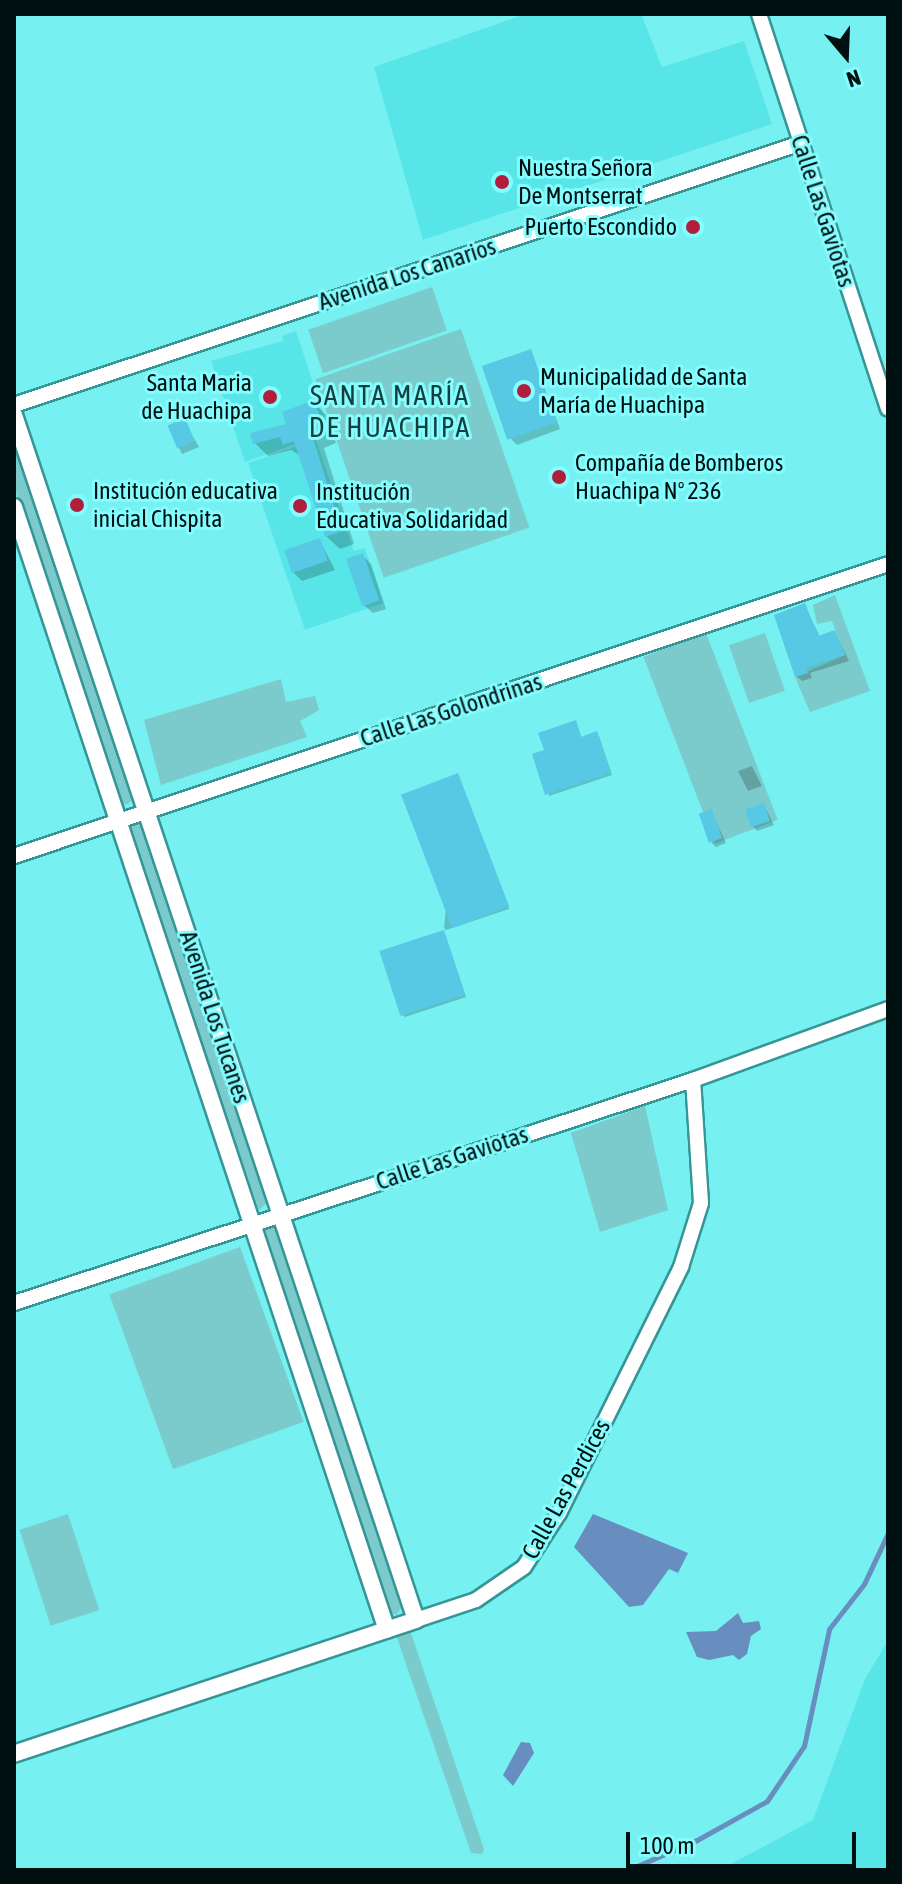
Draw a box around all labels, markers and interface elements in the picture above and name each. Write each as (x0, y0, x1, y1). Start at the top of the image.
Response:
north arrow (806, 16, 886, 96)
text: N (843, 64, 864, 93)
street label: Calle Las Gaviotas (785, 131, 861, 291)
place label: Nuestra Señora De Montserrat (518, 154, 653, 210)
marker: Nuestra Señora De Montserrat (493, 173, 511, 191)
place label: Puerto Escondido (525, 213, 677, 241)
marker: Puerto Escondido (684, 218, 702, 236)
street label: Avenida Los Canarios (315, 232, 499, 316)
place label: Municipalidad de Santa María de Huachipa (540, 363, 747, 419)
place label: Santa Maria de Huachipa (141, 369, 252, 425)
district label: SANTA MARÍA DE HUACHIPA (309, 378, 471, 444)
marker: Municipalidad de Santa María de Huachipa (515, 382, 533, 400)
marker: Santa Maria de Huachipa (259, 386, 281, 408)
place label: Compañía de Bomberos Huachipa Nº 236 (575, 449, 783, 505)
marker: Compañía de Bomberos Huachipa Nº 236 (550, 468, 568, 486)
place label: Institución educativa inicial Chispita (93, 477, 278, 533)
place label: Institución Educativa Solidaridad (316, 478, 508, 534)
marker: Institución educativa inicial Chispita (68, 496, 86, 514)
marker: Institución Educativa Solidaridad (291, 497, 309, 515)
street label: Calle Las Golondrinas (357, 667, 545, 753)
street label: Avenida Los Tucanes (174, 927, 256, 1107)
street label: Calle Las Gaviotas (372, 1120, 532, 1196)
street label: Calle Las Perdices (516, 1414, 616, 1564)
scale bar (630, 1816, 860, 1866)
text: 100 m (640, 1832, 694, 1859)

